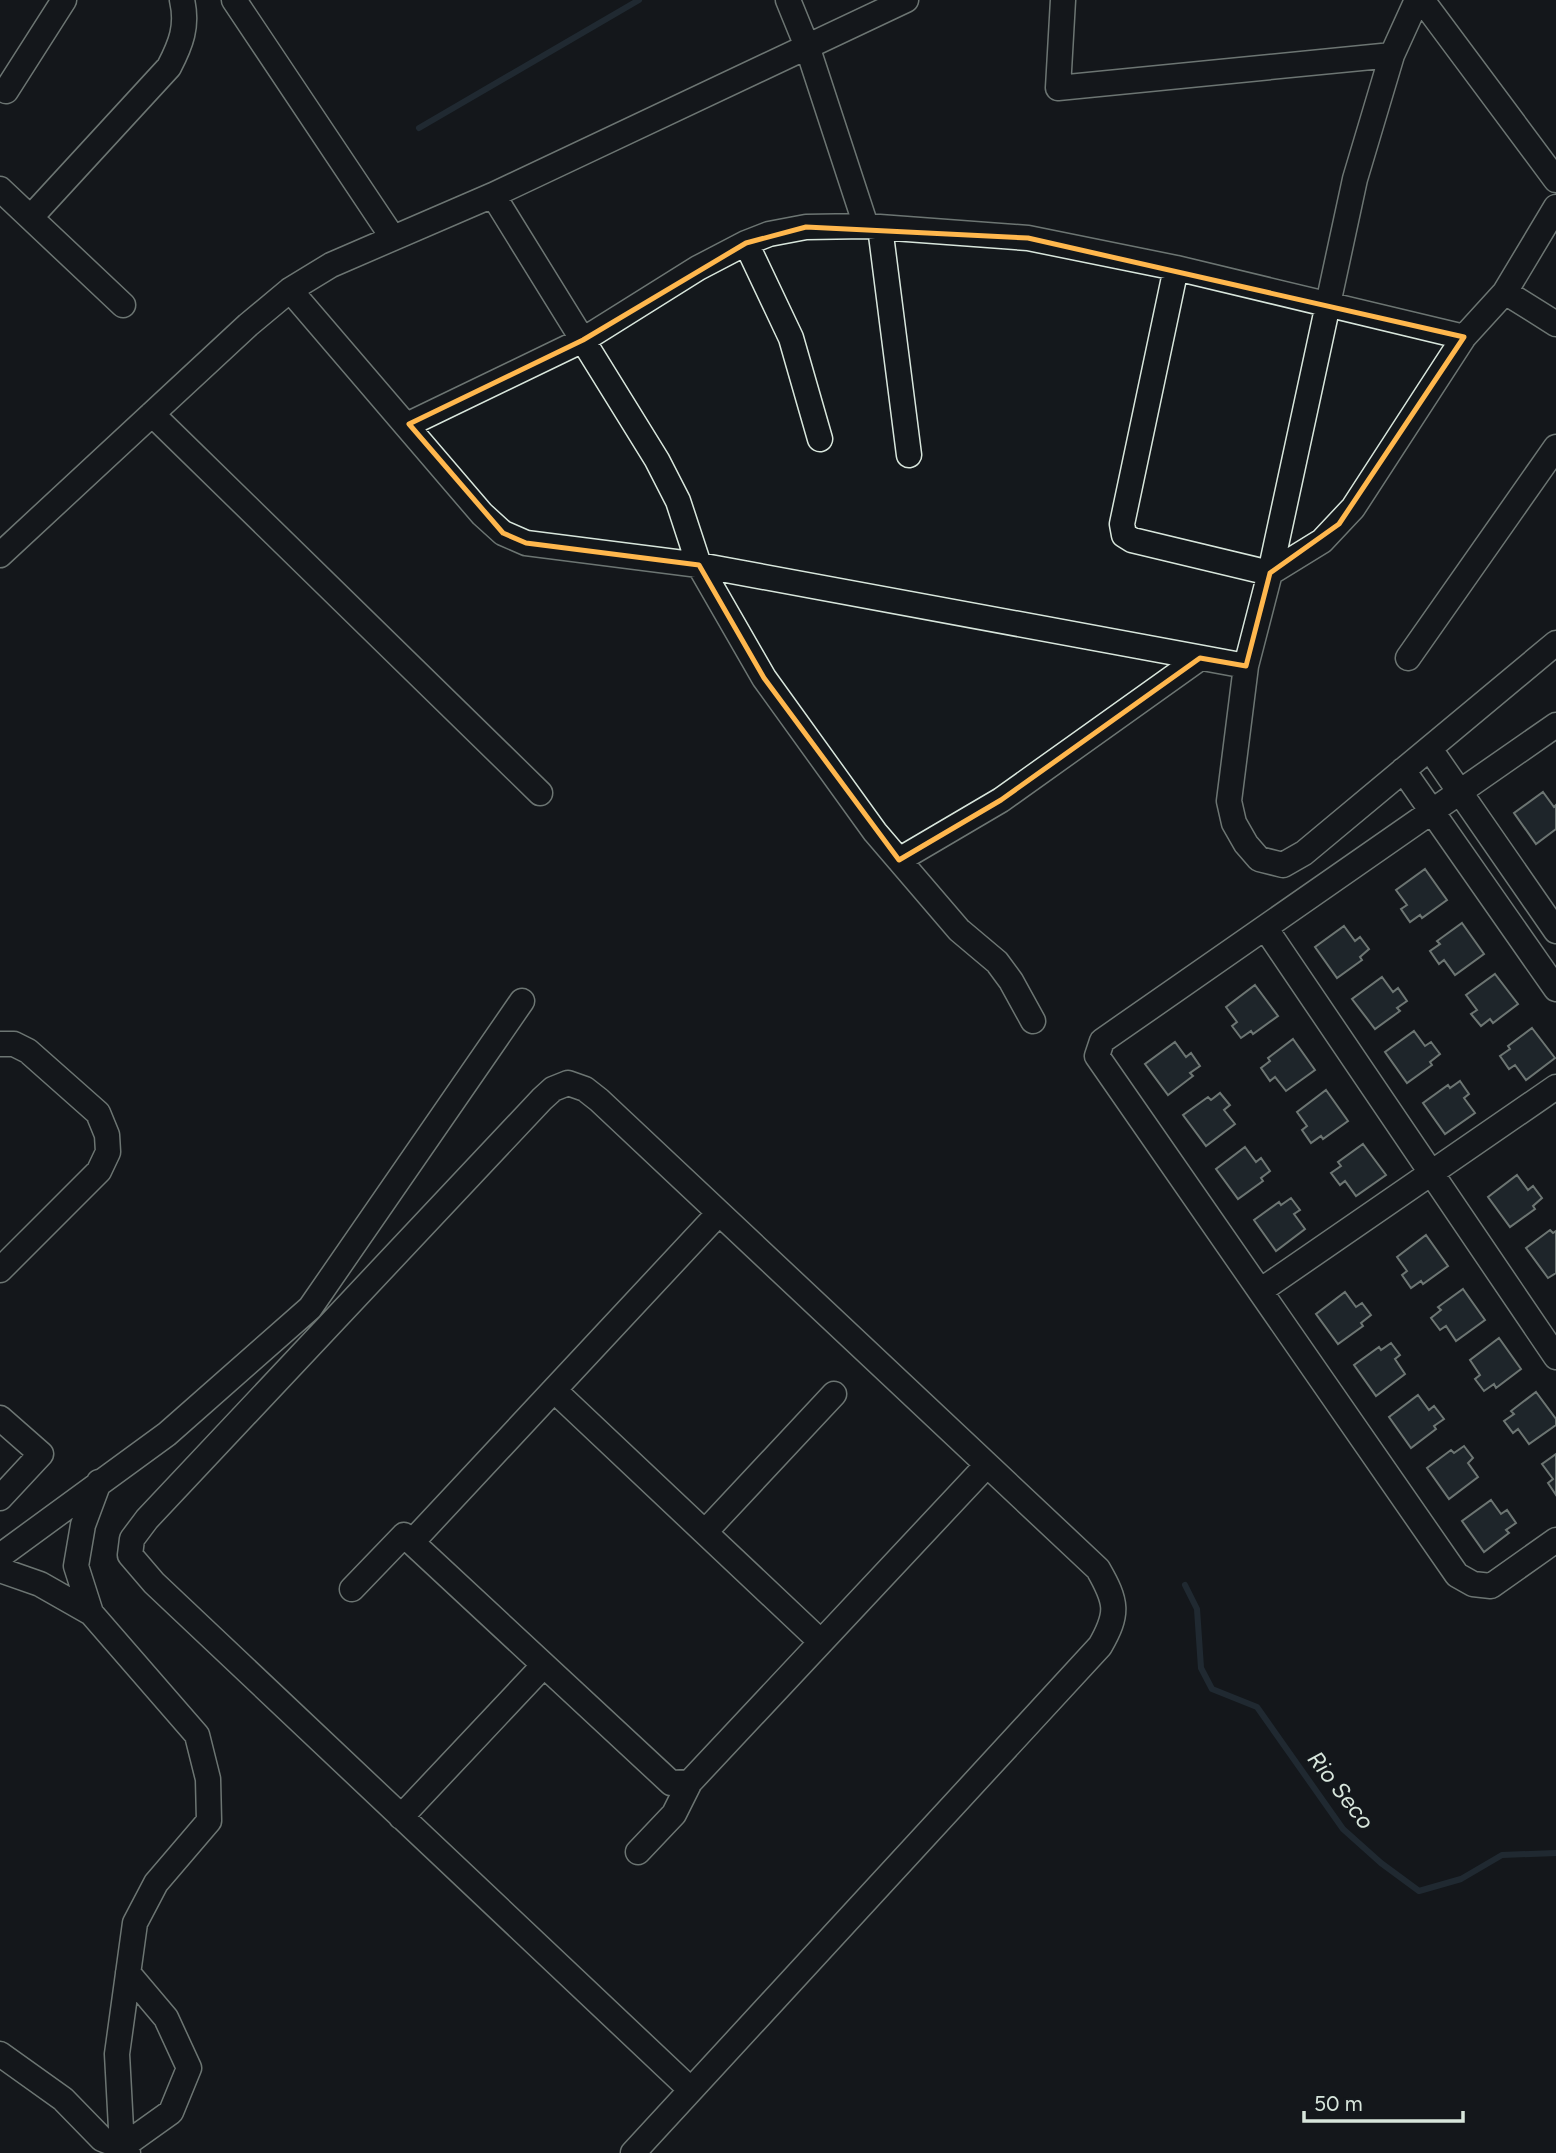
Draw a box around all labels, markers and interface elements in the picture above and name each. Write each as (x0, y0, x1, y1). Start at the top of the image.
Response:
water label: Rio Seco (1302, 1745, 1380, 1835)
scale bar (1304, 2080, 1463, 2124)
text: 50 m (1314, 2091, 1363, 2116)

